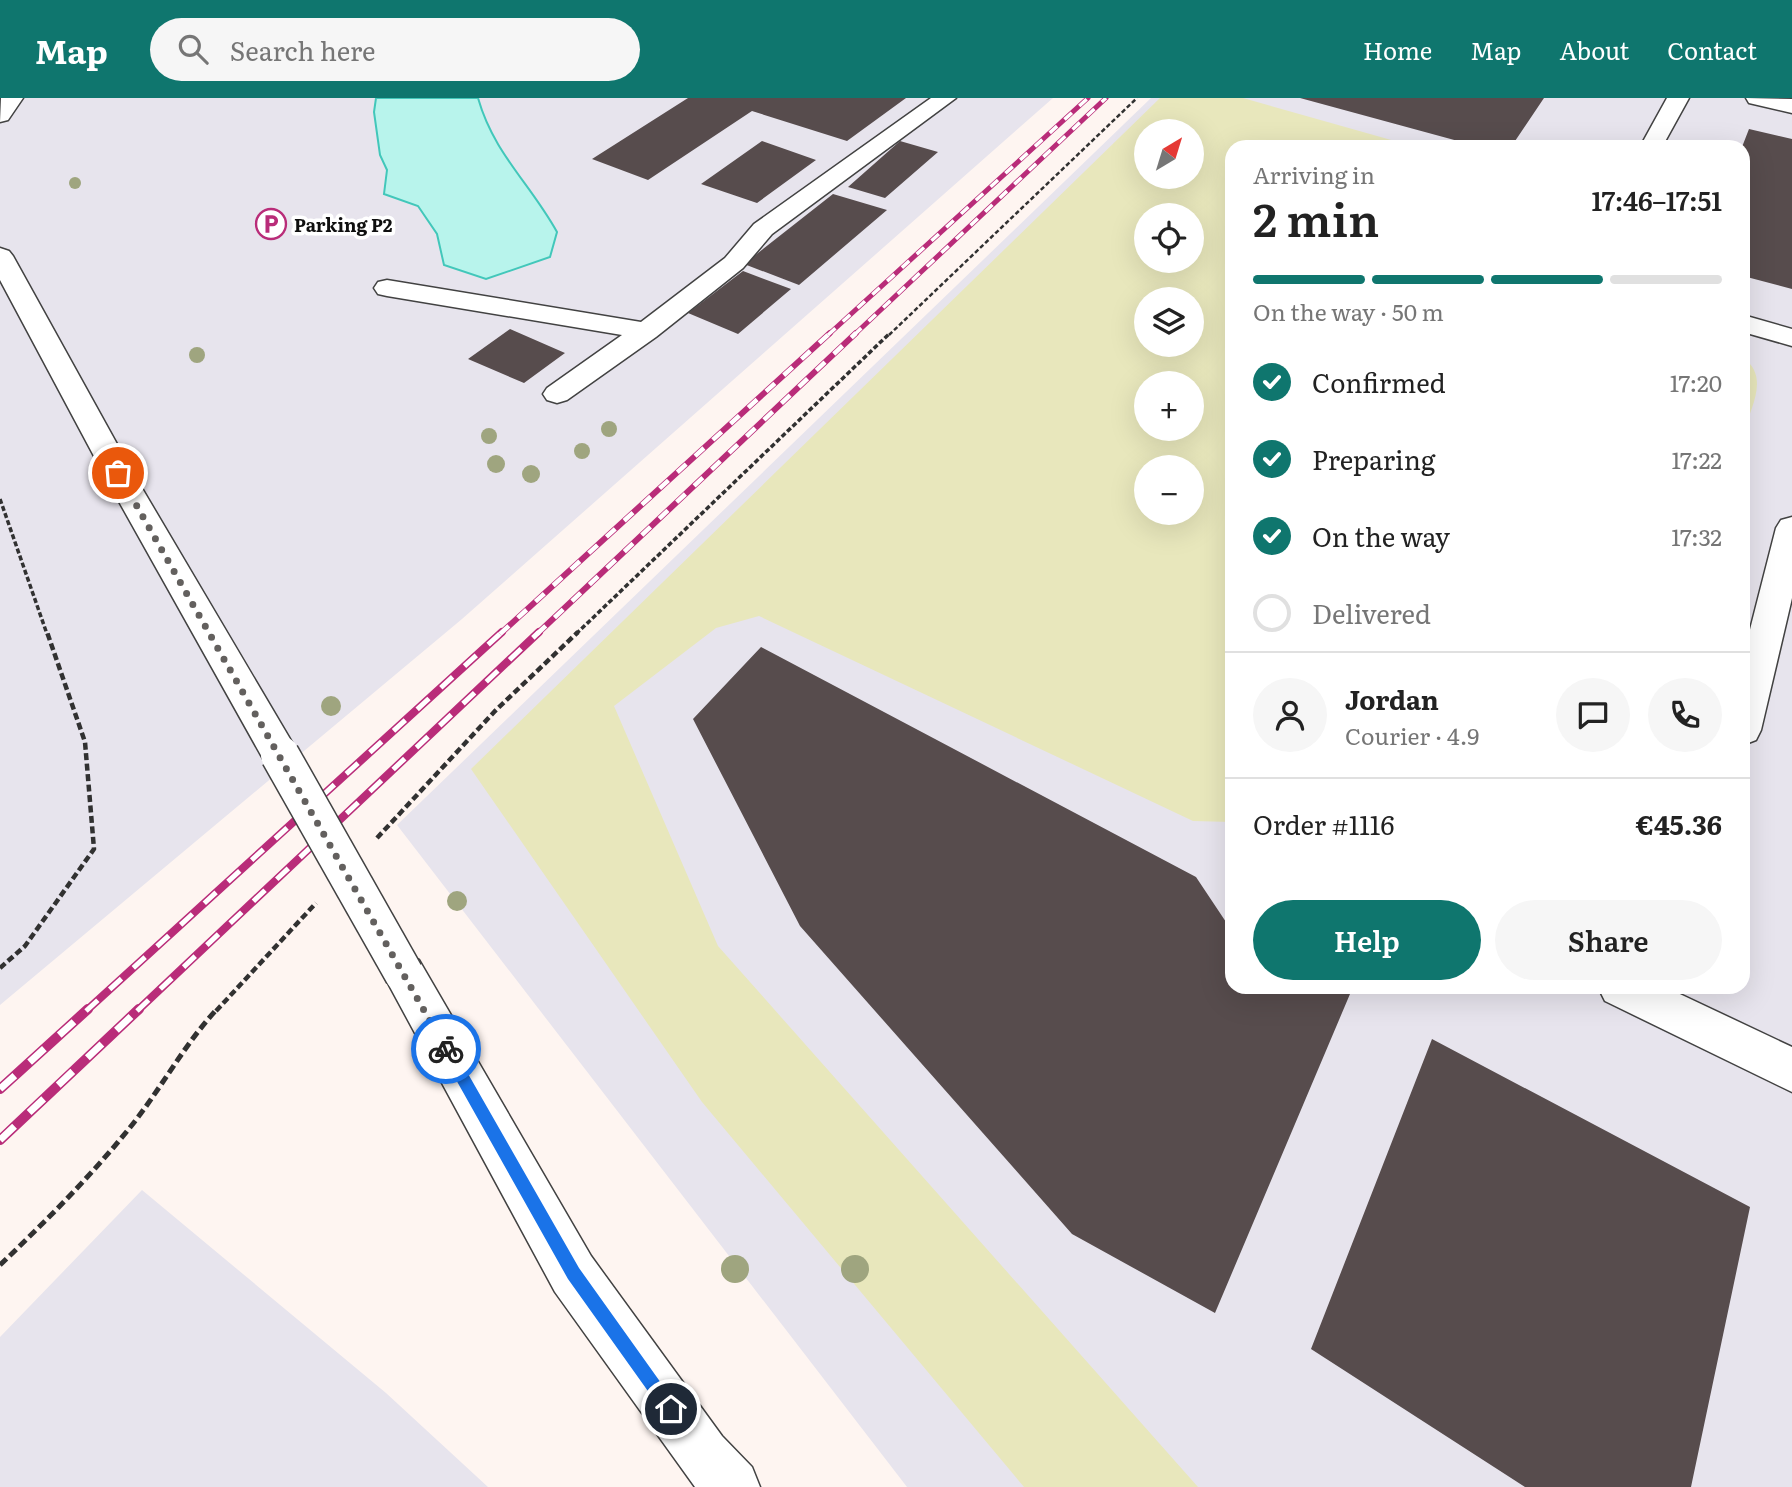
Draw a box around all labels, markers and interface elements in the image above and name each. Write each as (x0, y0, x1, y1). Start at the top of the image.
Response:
search box (150, 18, 640, 81)
text: Map (35, 25, 108, 74)
icon: search (174, 30, 212, 68)
text: Search here (230, 30, 376, 69)
text: Home (1363, 32, 1432, 67)
text: Map (1470, 32, 1521, 67)
text: About (1559, 32, 1629, 67)
text: Contact (1667, 32, 1757, 67)
north arrow (1134, 119, 1204, 189)
map controls (1134, 119, 1204, 525)
text: Arriving in (1253, 157, 1375, 191)
text: 17:46–17:51 (1592, 180, 1722, 219)
text: 2 min (1253, 183, 1379, 251)
button: locate (1134, 203, 1204, 273)
parking icon: Parking P2 (254, 207, 288, 241)
place label: Parking P2 (294, 211, 393, 238)
button: layers (1134, 287, 1204, 357)
text: On the way · 50 m (1253, 294, 1444, 328)
text: Confirmed (1312, 362, 1446, 401)
icon: check (1253, 363, 1291, 401)
text: 17:20 (1670, 365, 1722, 399)
button: + (1134, 371, 1204, 441)
text: Preparing (1312, 439, 1435, 478)
icon: check (1253, 440, 1291, 478)
text: 17:22 (1671, 442, 1722, 476)
pin (88, 443, 148, 503)
icon: bag (99, 454, 137, 492)
button: − (1134, 455, 1204, 525)
text: On the way (1312, 516, 1450, 555)
icon: check (1253, 517, 1291, 555)
text: 17:32 (1671, 519, 1722, 553)
text: Delivered (1312, 593, 1431, 632)
button: person (1253, 678, 1327, 752)
button: chat (1556, 678, 1630, 752)
button: phone (1648, 678, 1722, 752)
text: Jordan (1345, 679, 1439, 718)
text: Courier · 4.9 (1345, 718, 1479, 752)
text: Order #1116 (1253, 804, 1394, 843)
text: €45.36 (1636, 804, 1722, 843)
button: Help (1253, 900, 1481, 980)
button: Share (1495, 900, 1722, 980)
courier (411, 1014, 481, 1084)
icon: bike (427, 1030, 465, 1068)
pin (641, 1379, 701, 1439)
icon: home (652, 1390, 690, 1428)

